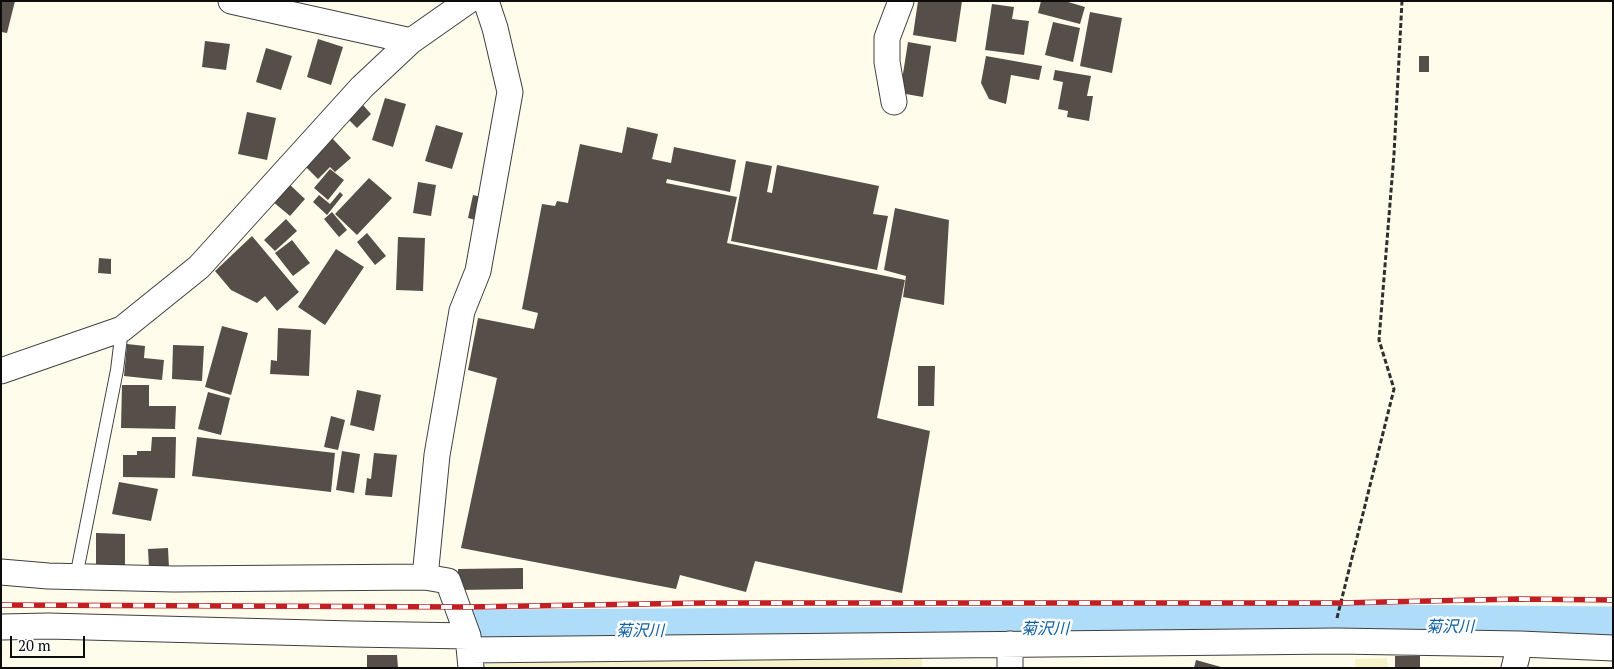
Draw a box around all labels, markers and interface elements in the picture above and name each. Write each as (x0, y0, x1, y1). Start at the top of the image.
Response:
water label: 菊沢川 (1426, 617, 1474, 637)
water label: 菊沢川 (1021, 619, 1069, 639)
water label: 菊沢川 (616, 621, 664, 641)
scale bar (12, 626, 88, 658)
text: 20 m (18, 635, 51, 655)

